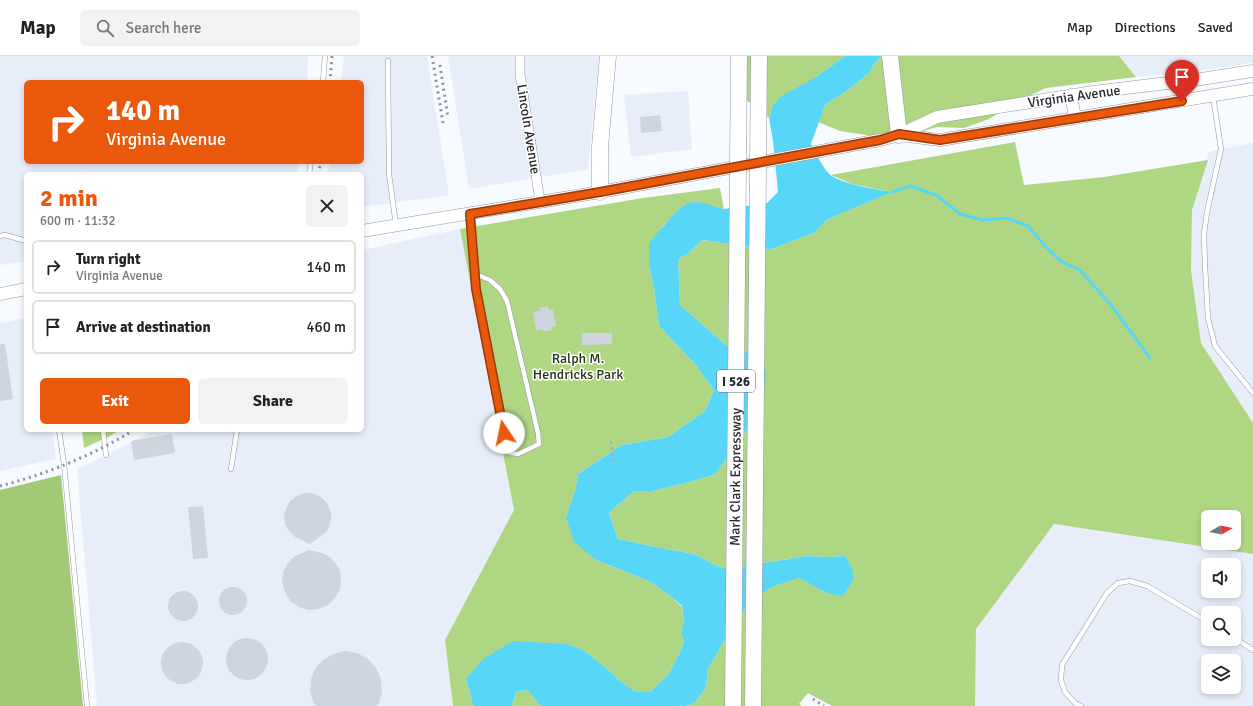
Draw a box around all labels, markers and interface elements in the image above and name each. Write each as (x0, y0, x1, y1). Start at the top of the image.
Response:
search box (80, 10, 360, 46)
text: Map (20, 16, 56, 40)
icon: search (94, 17, 116, 39)
text: Search here (126, 19, 201, 37)
text: Map (1067, 19, 1093, 36)
text: Directions (1115, 19, 1176, 36)
text: Saved (1198, 19, 1233, 36)
pin (1165, 60, 1199, 101)
icon: arrive (1171, 66, 1193, 88)
street label: Virginia Avenue (1027, 82, 1122, 111)
street label: Lincoln Avenue (513, 83, 544, 175)
text: 140 m (106, 94, 180, 128)
icon: right (40, 96, 92, 148)
text: Virginia Avenue (106, 128, 226, 150)
text: 2 min (40, 183, 98, 213)
button: close (306, 185, 348, 227)
text: 600 m · 11:32 (40, 213, 116, 229)
text: Turn right (76, 250, 141, 268)
icon: right (42, 256, 64, 278)
text: 140 m (306, 258, 346, 276)
text: Virginia Avenue (76, 268, 163, 284)
icon: arrive (42, 316, 64, 338)
text: Arrive at destination (76, 318, 211, 336)
text: 460 m (306, 318, 346, 336)
park label: Ralph M. Hendricks Park (533, 350, 623, 383)
road number: I 526 (717, 370, 755, 392)
button: Exit (40, 378, 190, 424)
button: Share (198, 378, 348, 424)
street label: Mark Clark Expressway (726, 407, 745, 546)
position arrow (483, 412, 525, 454)
north arrow (1201, 510, 1241, 550)
map controls (1201, 510, 1241, 694)
button: sound (1201, 558, 1241, 598)
button: search (1201, 606, 1241, 646)
button: layers (1201, 654, 1241, 694)

